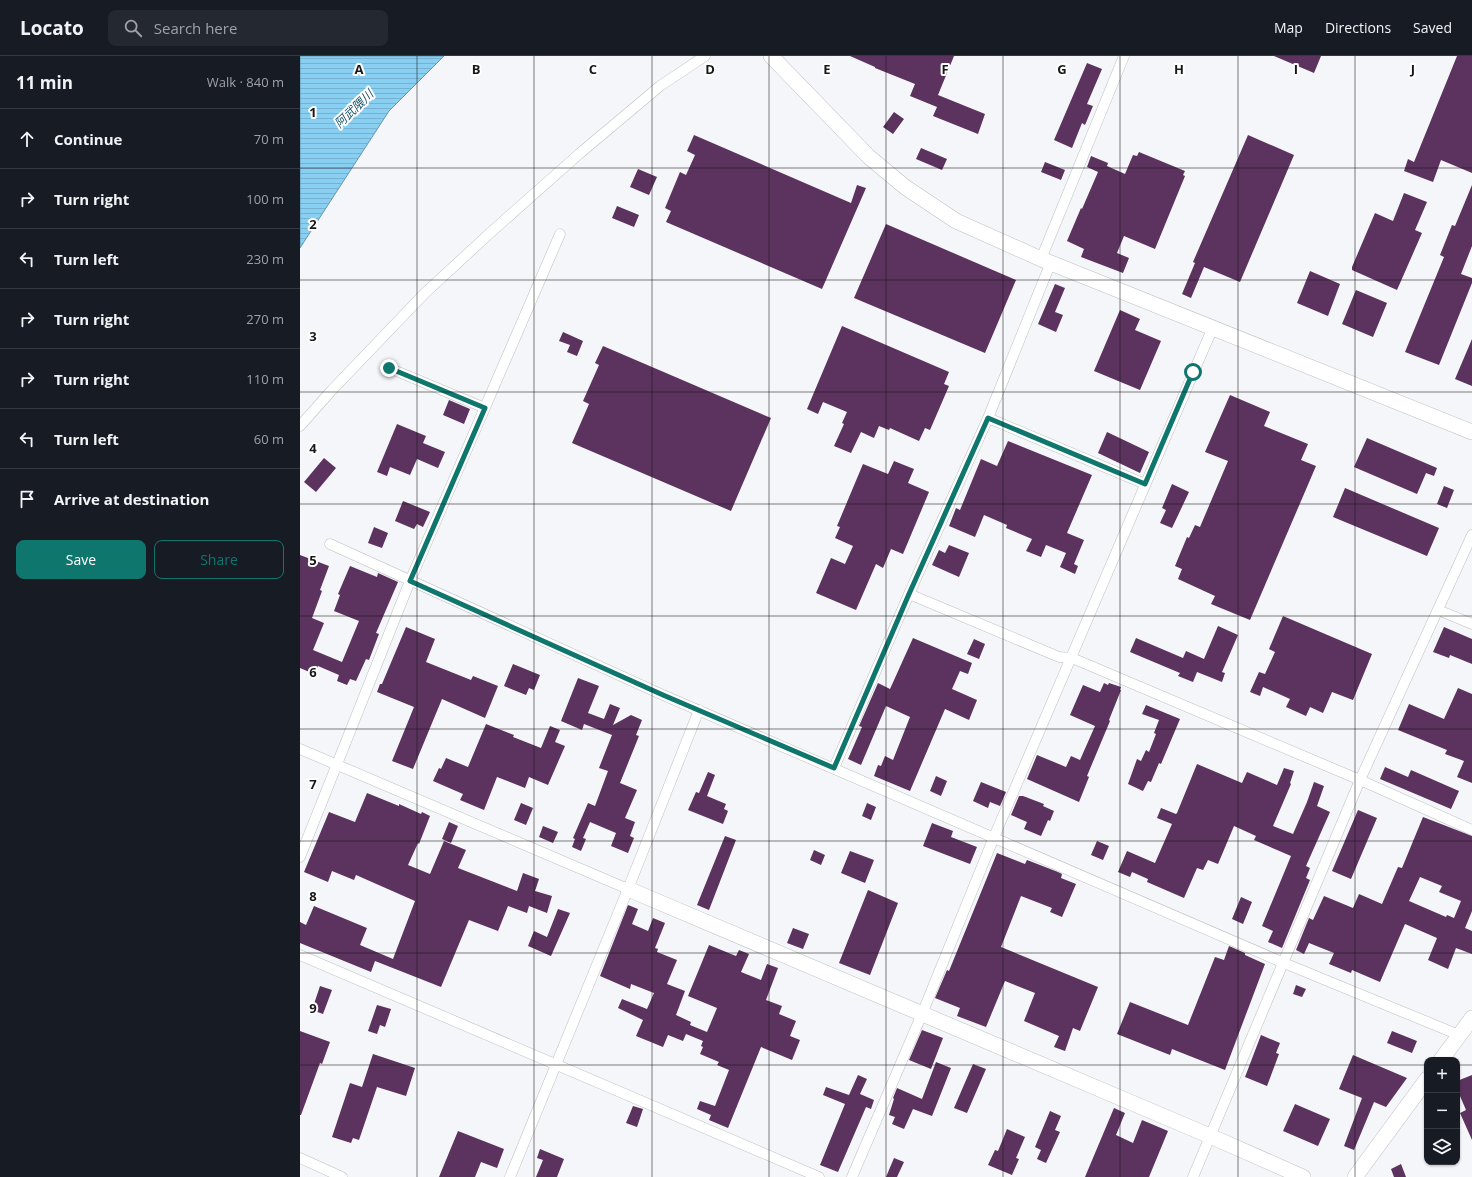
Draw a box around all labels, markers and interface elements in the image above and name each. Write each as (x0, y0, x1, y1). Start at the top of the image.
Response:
search box (108, 10, 388, 46)
text: Locato (20, 15, 84, 41)
icon: search (122, 17, 144, 39)
text: Search here (154, 18, 237, 38)
text: Map (1274, 18, 1303, 37)
text: Directions (1325, 18, 1391, 37)
text: Saved (1413, 18, 1452, 37)
text: A (355, 60, 364, 78)
text: B (472, 60, 481, 78)
text: C (589, 60, 597, 78)
text: D (705, 60, 715, 78)
text: E (823, 60, 831, 78)
text: F (941, 60, 949, 78)
text: G (1057, 60, 1067, 78)
text: H (1174, 60, 1184, 78)
text: I (1294, 60, 1298, 78)
text: J (1410, 60, 1415, 78)
text: 11 min (16, 71, 73, 94)
text: Walk · 840 m (207, 73, 284, 91)
water label: 阿武隈川 (330, 84, 378, 131)
text: 1 (309, 103, 317, 121)
icon: ahead (16, 128, 38, 150)
text: Continue (54, 129, 122, 149)
text: 70 m (254, 130, 284, 148)
icon: right (16, 188, 38, 210)
text: Turn right (54, 189, 129, 209)
text: 100 m (246, 190, 284, 208)
text: 2 (309, 215, 317, 233)
icon: left (16, 248, 38, 270)
text: Turn left (54, 249, 119, 269)
text: 230 m (246, 250, 284, 268)
icon: right (16, 308, 38, 330)
text: Turn right (54, 309, 129, 329)
text: 270 m (246, 310, 284, 328)
text: 3 (309, 327, 317, 345)
route end (380, 359, 398, 377)
route start (1184, 363, 1202, 381)
icon: right (16, 368, 38, 390)
text: Turn right (54, 369, 129, 389)
text: 110 m (246, 370, 284, 388)
icon: left (16, 428, 38, 450)
text: Turn left (54, 429, 119, 449)
text: 60 m (254, 430, 284, 448)
text: 4 (309, 439, 317, 457)
icon: arrive (16, 488, 38, 510)
text: Arrive at destination (54, 489, 209, 509)
button: Save (16, 540, 146, 579)
button: Share (154, 540, 284, 579)
text: 5 (309, 551, 317, 569)
text: 6 (309, 663, 317, 681)
text: 7 (309, 775, 317, 793)
text: 8 (309, 887, 317, 905)
text: 9 (309, 999, 317, 1017)
map controls (1424, 1057, 1460, 1165)
button: + (1424, 1057, 1460, 1093)
button: − (1424, 1093, 1460, 1129)
button: layers (1424, 1129, 1460, 1165)

